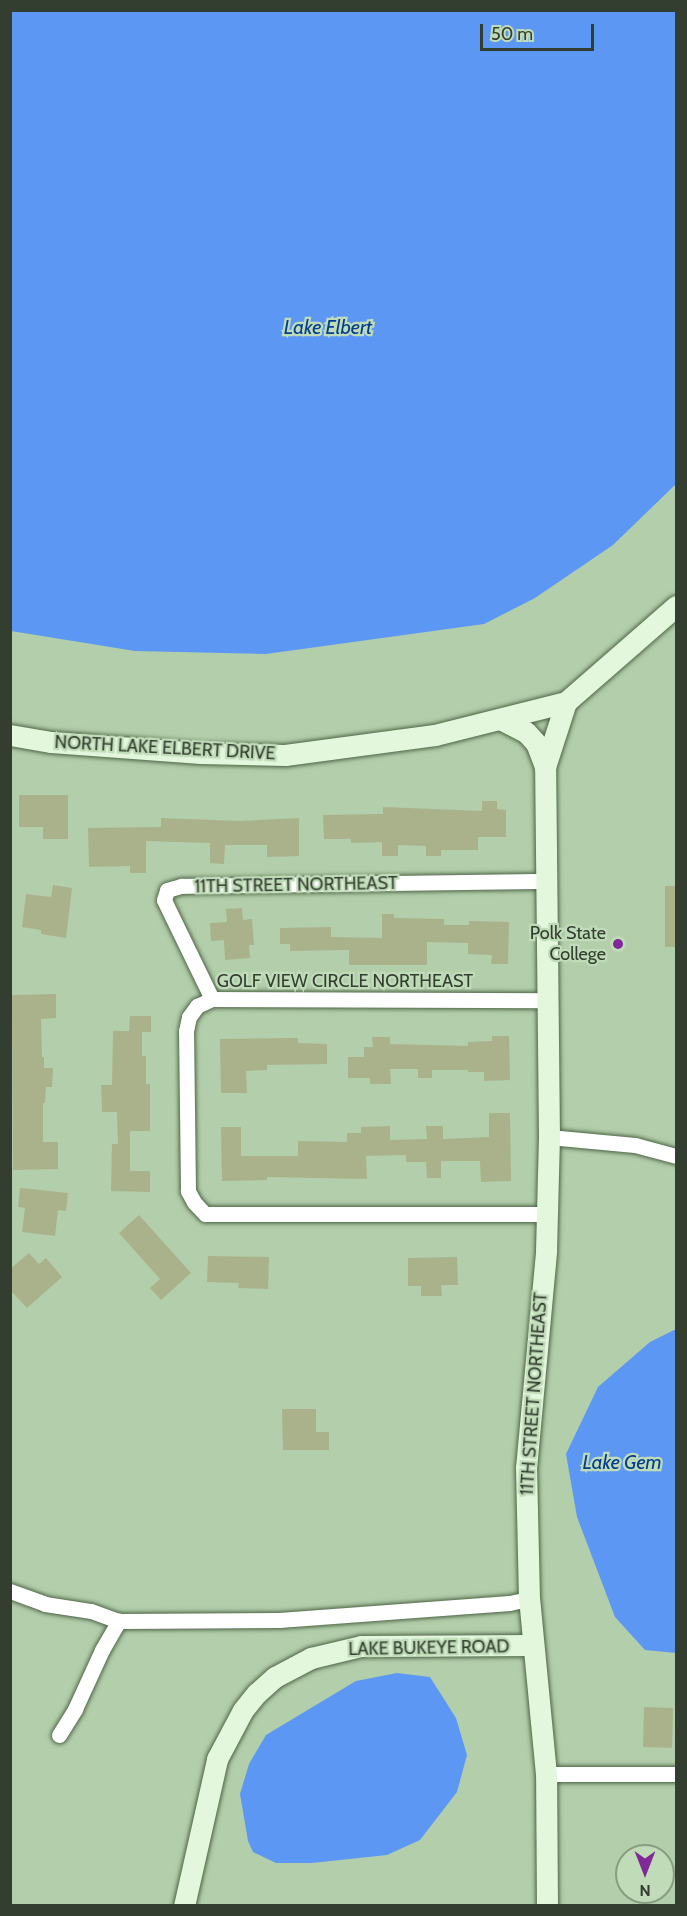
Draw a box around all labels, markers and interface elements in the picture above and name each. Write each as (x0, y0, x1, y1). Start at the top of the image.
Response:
scale bar (483, 12, 597, 50)
text: 50 m (491, 23, 533, 45)
water label: Lake Elbert (284, 315, 372, 339)
street label: NORTH LAKE ELBERT DRIVE (54, 731, 276, 765)
street label: 11TH STREET NORTHEAST (194, 872, 398, 898)
place label: Polk State College (530, 923, 606, 966)
marker: Polk State College (611, 937, 625, 951)
street label: GOLF VIEW CIRCLE NORTHEAST (217, 970, 473, 992)
street label: 11TH STREET NORTHEAST (516, 1292, 552, 1496)
water label: Lake Gem (582, 1450, 662, 1474)
street label: LAKE BUKEYE ROAD (348, 1636, 510, 1660)
north arrow (615, 1844, 675, 1904)
text: N (639, 1881, 651, 1900)

